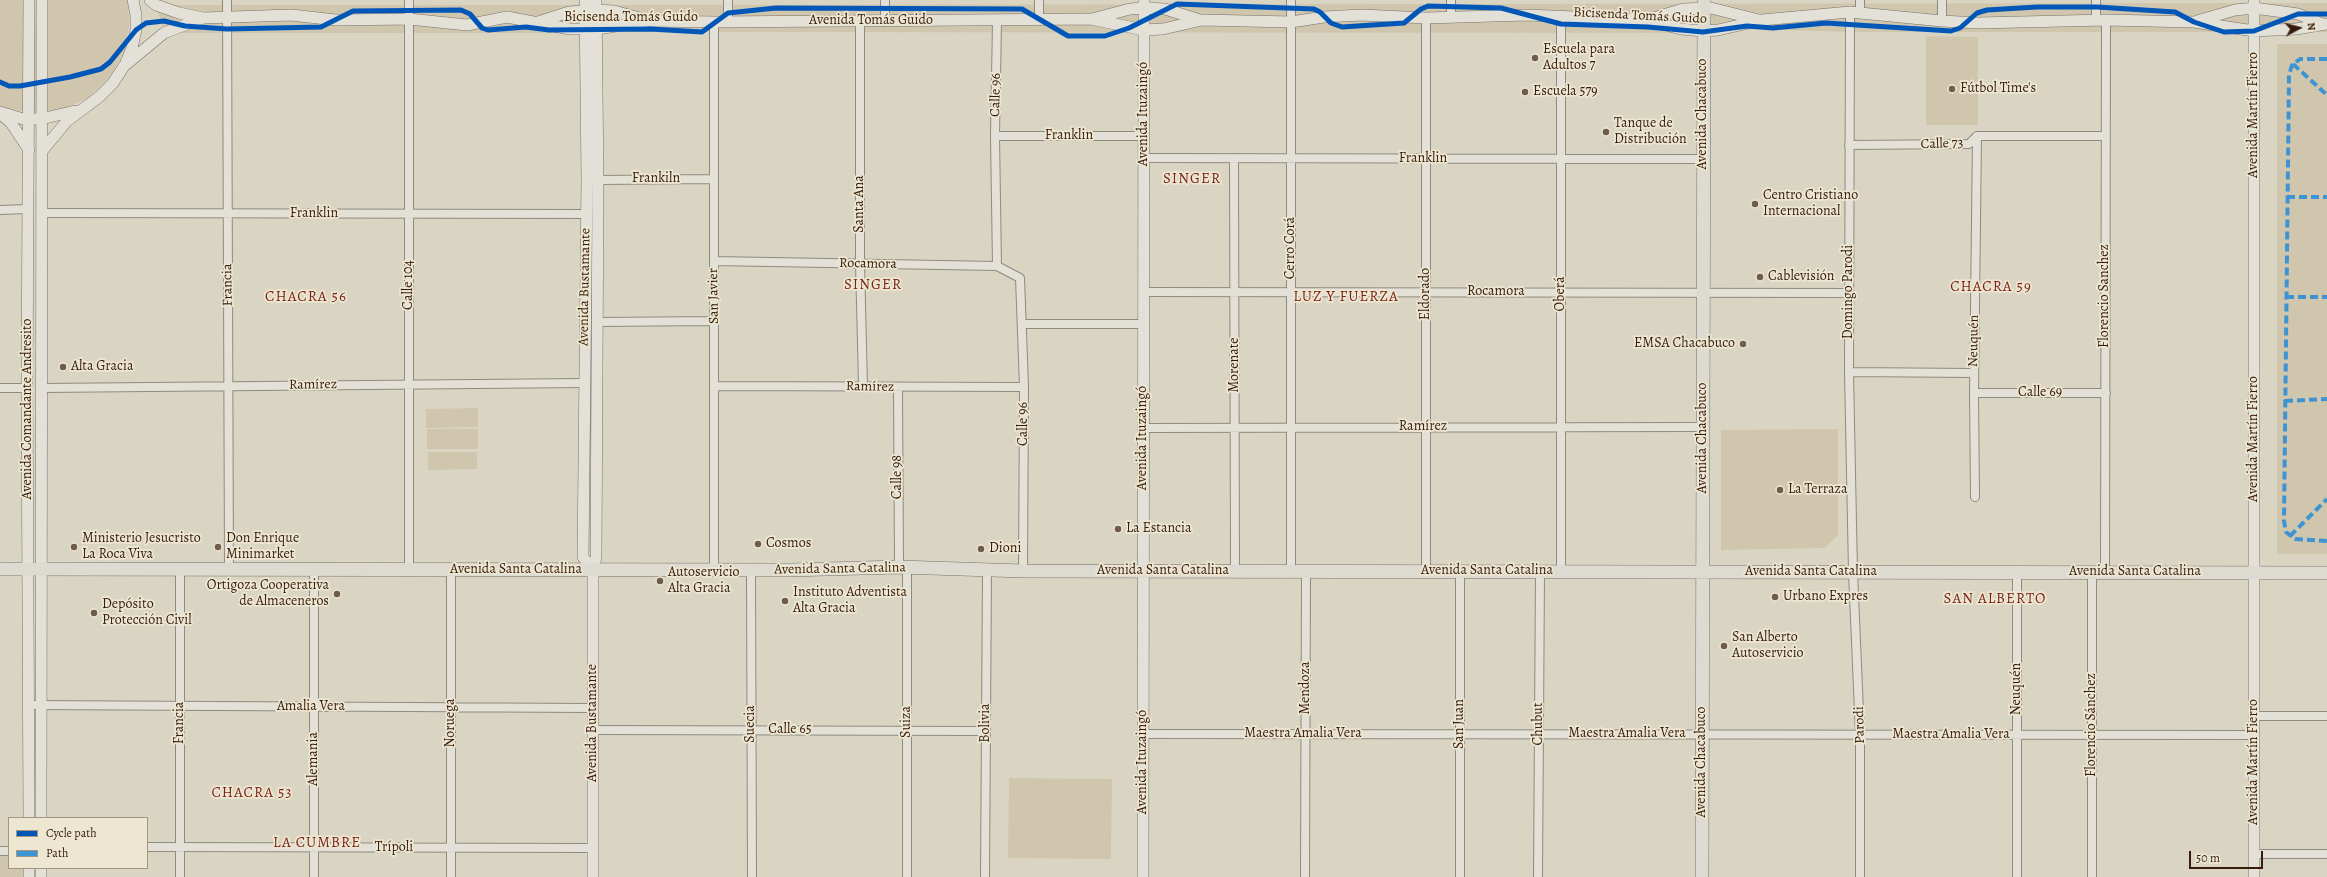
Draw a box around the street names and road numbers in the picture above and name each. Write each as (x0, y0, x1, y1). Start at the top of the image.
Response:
street label: Bicisenda Tomás Guido (1573, 4, 1707, 28)
street label: Bicisenda Tomás Guido (564, 10, 698, 26)
street label: Avenida Tomás Guido (809, 13, 933, 29)
street label: Avenida Martín Fierro (2246, 52, 2262, 178)
street label: Avenida Chacabuco (1695, 58, 1711, 170)
street label: Avenida Ituzaingó (1136, 62, 1152, 166)
street label: Calle 96 (987, 73, 1005, 117)
street label: Franklin (1045, 128, 1093, 144)
street label: Calle 73 (1920, 135, 1964, 153)
street label: Franklin (1399, 151, 1447, 167)
street label: Frankiln (632, 171, 680, 187)
street label: Santa Ana (852, 175, 868, 233)
street label: Franklin (290, 206, 338, 222)
street label: Cerro Corá (1283, 217, 1299, 279)
street label: Avenida Bustamante (576, 228, 594, 346)
street label: Florencio Sanchez (2097, 244, 2113, 348)
street label: Domingo Parodi (1841, 245, 1857, 339)
street label: Rocamora (839, 255, 897, 273)
street label: Calle 104 (401, 260, 417, 310)
street label: Francia (219, 263, 237, 307)
street label: San Javier (705, 268, 723, 324)
street label: Eldorado (1418, 268, 1434, 320)
street label: Oberá (1553, 277, 1569, 311)
street label: Rocamora (1467, 284, 1525, 300)
street label: Neuquén (1965, 315, 1983, 367)
street label: Avenida Comandante Andresito (20, 318, 36, 500)
street label: Morenate (1227, 337, 1243, 393)
street label: Ramírez (289, 376, 337, 394)
street label: Avenida Martín Fierro (2246, 376, 2262, 502)
street label: Ramírez (846, 378, 894, 396)
street label: Avenida Chacabuco (1695, 382, 1711, 494)
street label: Calle 69 (2018, 385, 2062, 401)
street label: Avenida Ituzaingó (1135, 386, 1151, 490)
street label: Calle 96 (1016, 402, 1032, 446)
street label: Ramírez (1399, 419, 1447, 435)
street label: Calle 98 (890, 455, 906, 499)
street label: Avenida Santa Catalina (774, 559, 906, 579)
street label: Avenida Santa Catalina (450, 562, 582, 578)
street label: Avenida Santa Catalina (1097, 563, 1229, 579)
street label: Avenida Santa Catalina (1421, 563, 1553, 579)
street label: Avenida Santa Catalina (1745, 564, 1877, 580)
street label: Avenida Santa Catalina (2069, 564, 2201, 580)
street label: Mendoza (1298, 662, 1314, 714)
street label: Neuquén (2009, 663, 2025, 715)
street label: Avenida Bustamante (585, 664, 601, 782)
street label: Florencio Sánchez (2084, 673, 2100, 777)
street label: Noruega (443, 698, 459, 748)
street label: Amalia Vera (277, 699, 345, 715)
street label: San Juan (1452, 699, 1468, 749)
street label: Avenida Martín Fierro (2246, 699, 2262, 825)
street label: Francia (172, 702, 188, 744)
street label: Chubut (1531, 702, 1547, 746)
street label: Bolivia (978, 703, 994, 743)
street label: Suecia (743, 705, 759, 743)
street label: Suiza (899, 706, 915, 738)
street label: Avenida Chacabuco (1694, 706, 1710, 818)
street label: Parodi (1851, 706, 1869, 744)
street label: Avenida Ituzaingó (1135, 710, 1151, 814)
street label: Calle 65 (768, 722, 812, 738)
street label: Maestra Amalia Vera (1244, 726, 1362, 742)
street label: Maestra Amalia Vera (1568, 726, 1686, 742)
street label: Maestra Amalia Vera (1892, 727, 2010, 743)
street label: Alemania (306, 732, 322, 786)
street label: Trípoli (375, 840, 413, 856)

